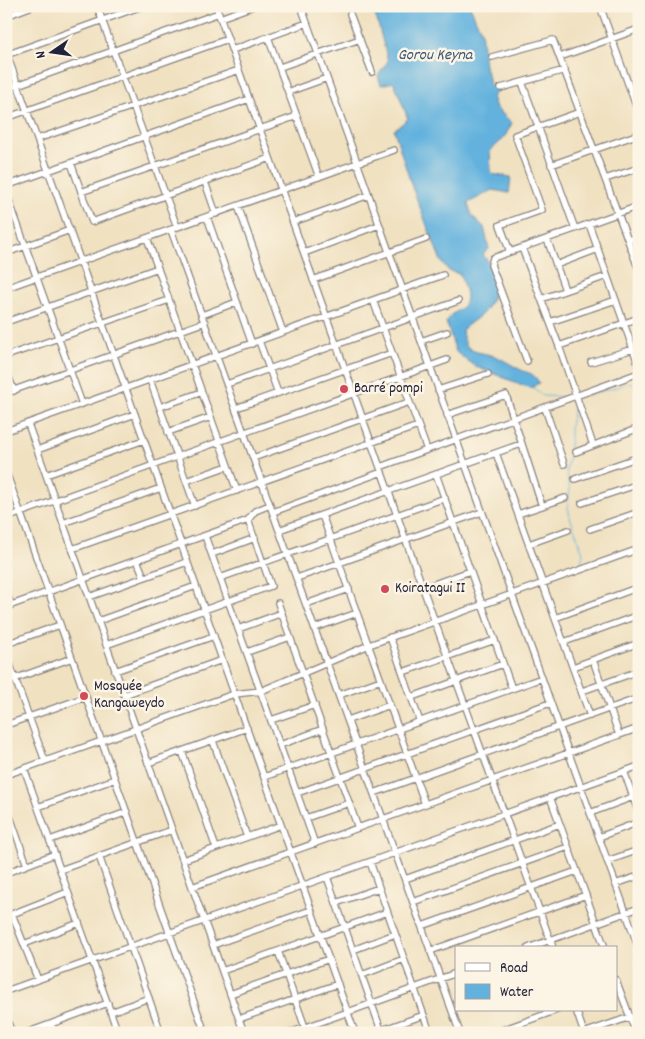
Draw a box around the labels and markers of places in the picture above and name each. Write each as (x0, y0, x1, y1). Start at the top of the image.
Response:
place label: Barré pompi (354, 378, 423, 400)
marker: Barré pompi (338, 383, 350, 395)
place label: Koiratagui II (395, 578, 465, 600)
marker: Koiratagui II (379, 583, 391, 595)
place label: Mosquée Kangaweydo (94, 676, 165, 715)
marker: Mosquée Kangaweydo (78, 690, 90, 702)

